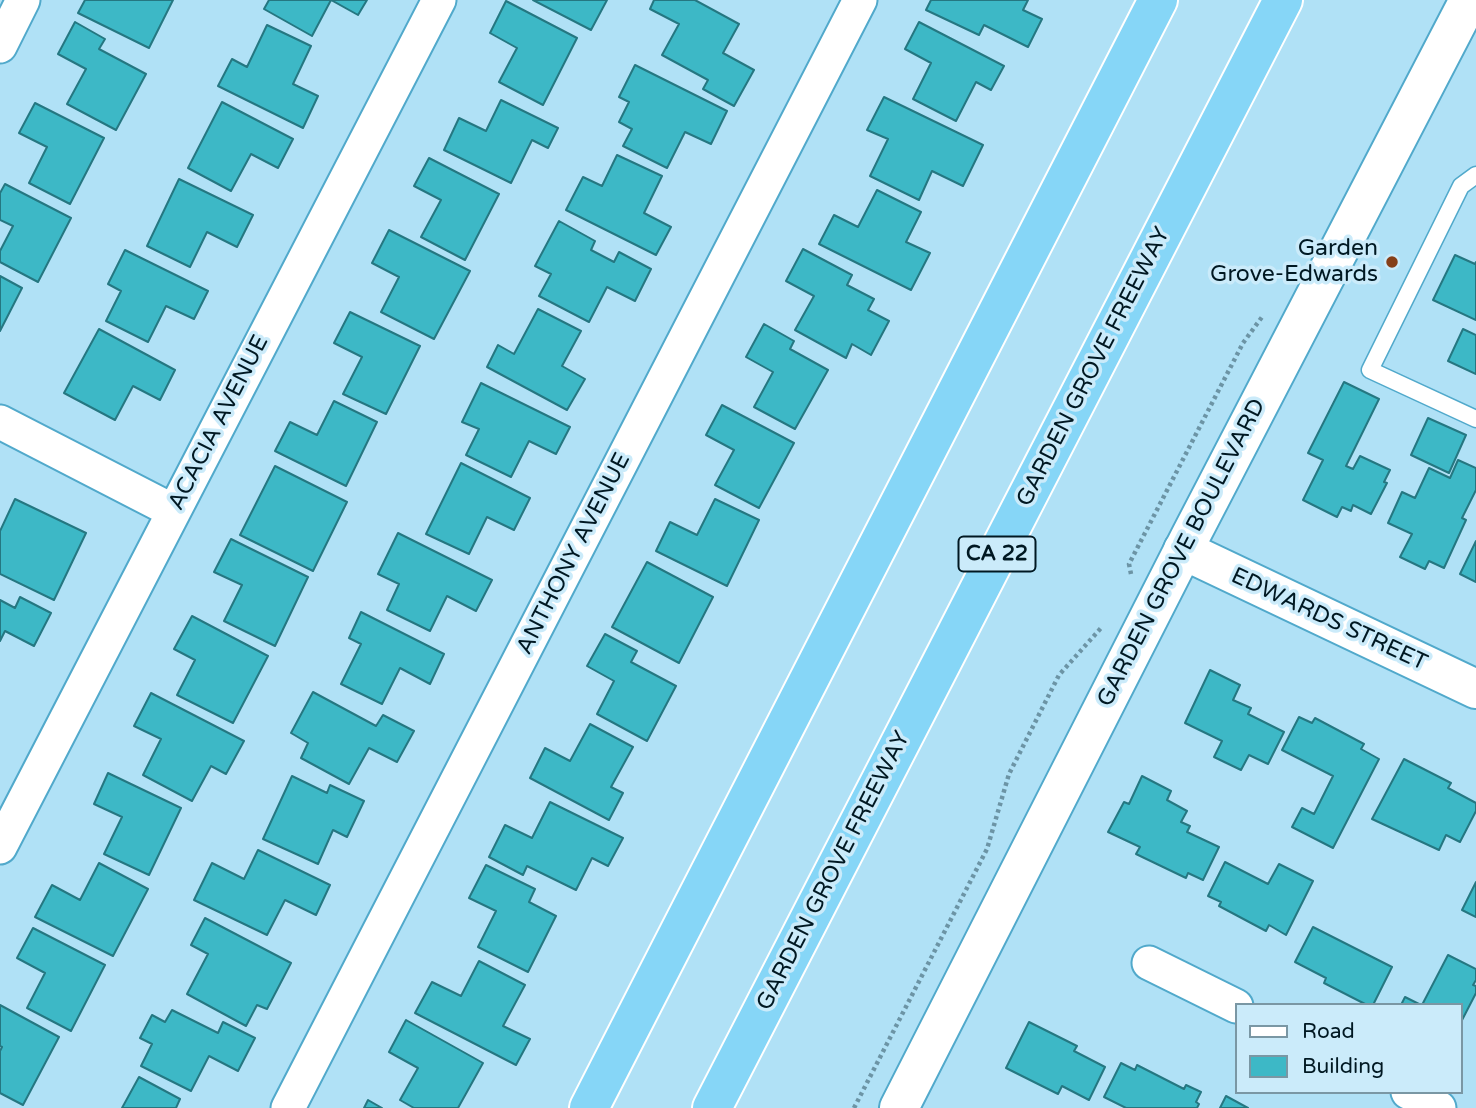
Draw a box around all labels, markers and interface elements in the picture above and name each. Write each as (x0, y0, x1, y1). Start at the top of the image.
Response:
street label: GARDEN GROVE FREEWAY (1011, 223, 1177, 511)
place label: Garden Grove-Edwards (1210, 235, 1378, 289)
marker: Garden Grove-Edwards (1384, 254, 1400, 270)
street label: ACACIA AVENUE (163, 331, 275, 515)
street label: GARDEN GROVE BOULEVARD (1092, 394, 1272, 712)
street label: ANTHONY AVENUE (511, 449, 637, 659)
road number: CA 22 (958, 536, 1036, 572)
street label: EDWARDS STREET (1227, 562, 1431, 678)
street label: GARDEN GROVE FREEWAY (751, 727, 917, 1015)
legend (1234, 1003, 1462, 1094)
text: Road (1302, 1019, 1355, 1044)
text: Building (1302, 1054, 1384, 1079)

